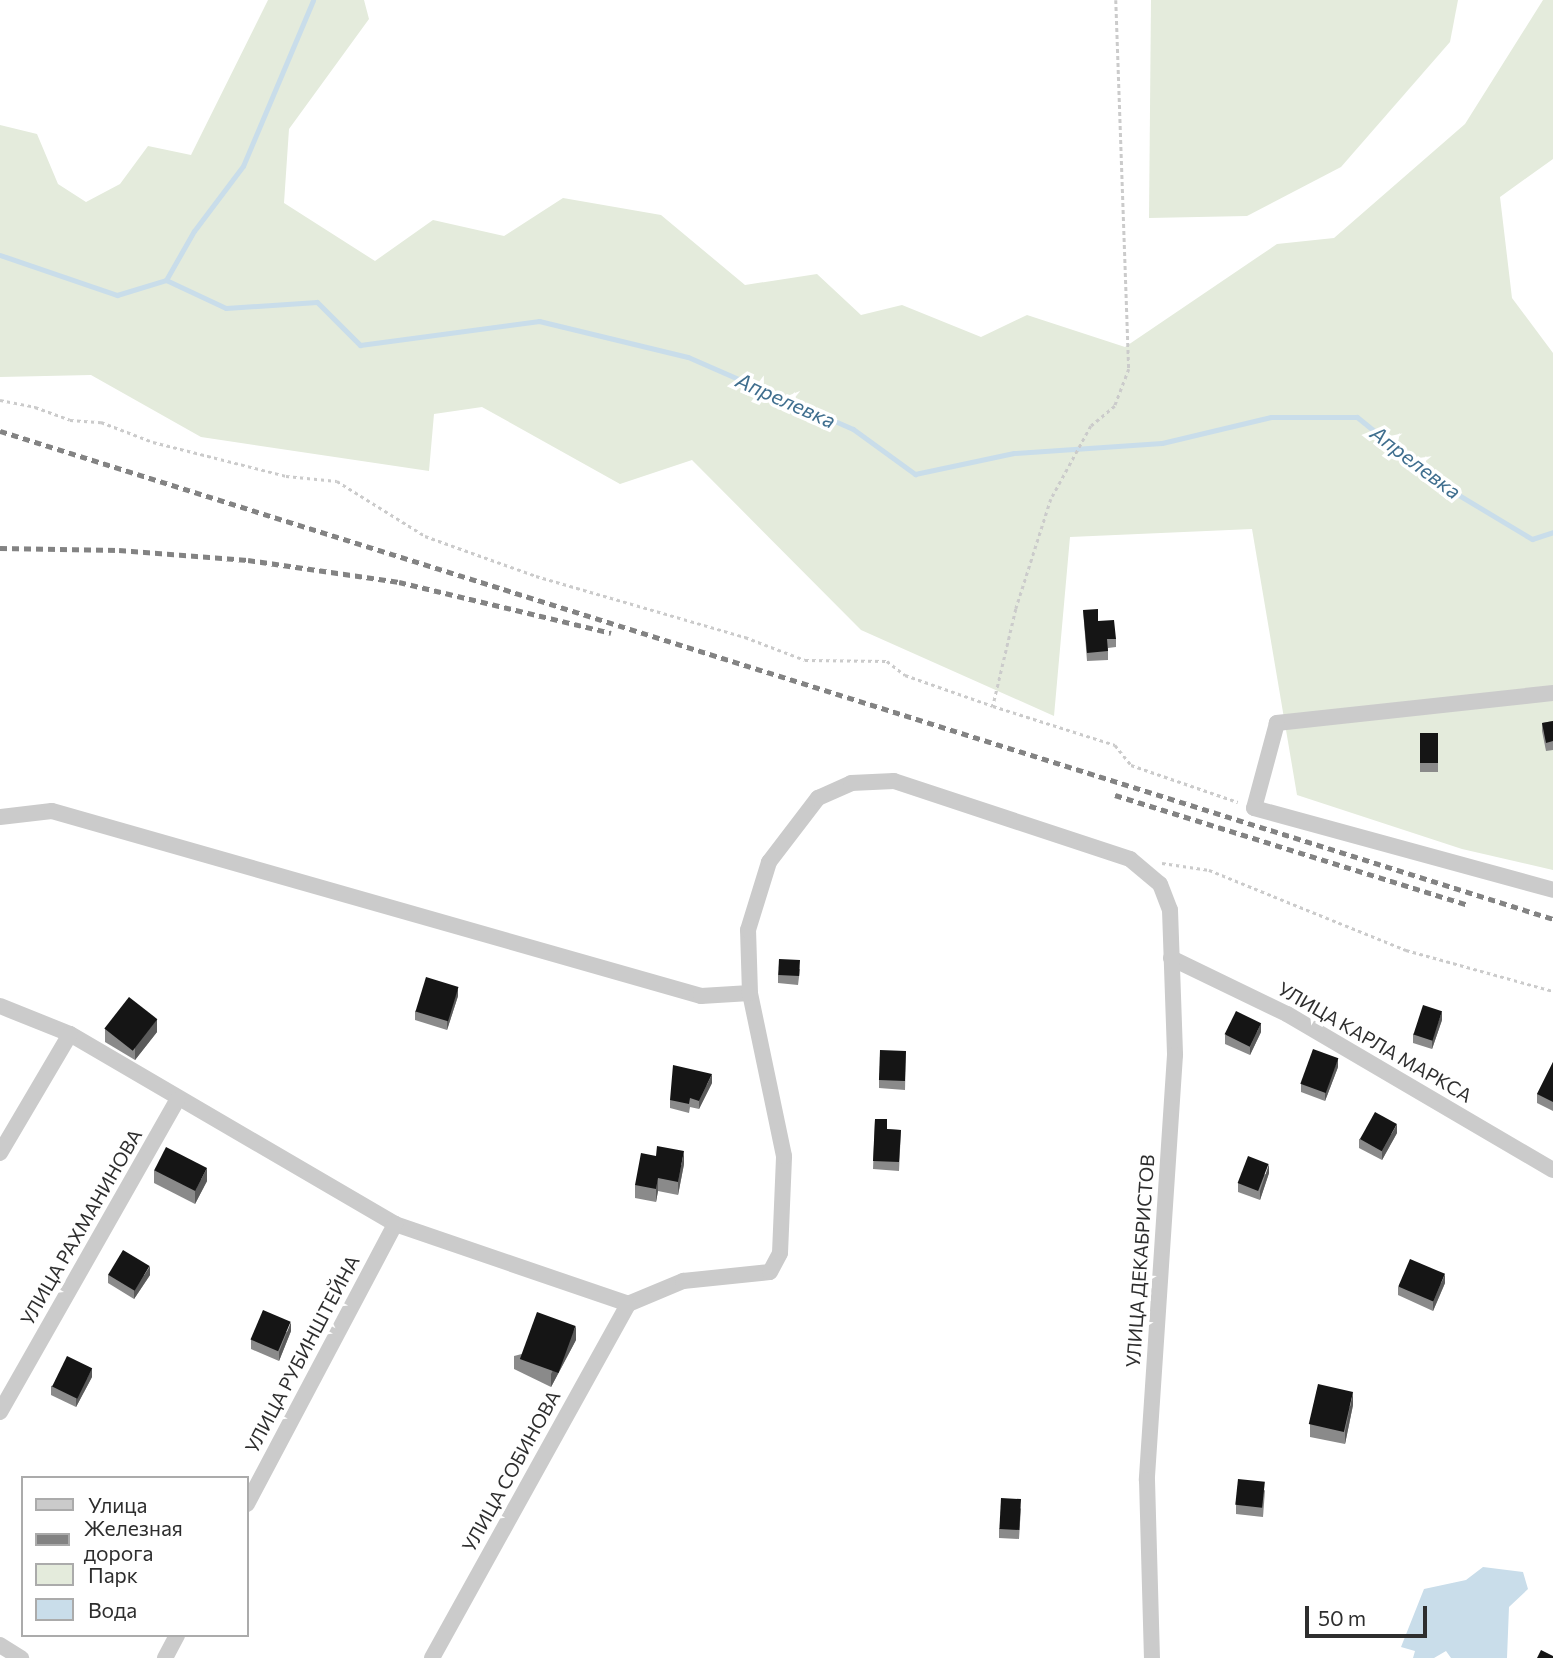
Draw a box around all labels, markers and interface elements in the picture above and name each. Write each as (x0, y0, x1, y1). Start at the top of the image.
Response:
water label: Апрелевка (732, 367, 840, 433)
water label: Апрелевка (1366, 420, 1466, 504)
street label: УЛИЦА КАРЛА МАРКСА (1274, 977, 1476, 1107)
street label: УЛИЦА РАХМАНИНОВА (15, 1125, 147, 1329)
street label: УЛИЦА ДЕКАБРИСТОВ (1121, 1154, 1159, 1368)
street label: УЛИЦА РУБИНШТЕЙНА (240, 1251, 364, 1457)
street label: УЛИЦА СОБИНОВА (457, 1386, 565, 1556)
legend (21, 1476, 248, 1637)
text: Улица (88, 1492, 147, 1517)
text: Железная дорога (84, 1515, 183, 1565)
text: Парк (88, 1562, 138, 1587)
scale bar (1308, 1592, 1430, 1636)
text: Вода (88, 1597, 137, 1622)
text: 50 m (1318, 1605, 1366, 1630)

